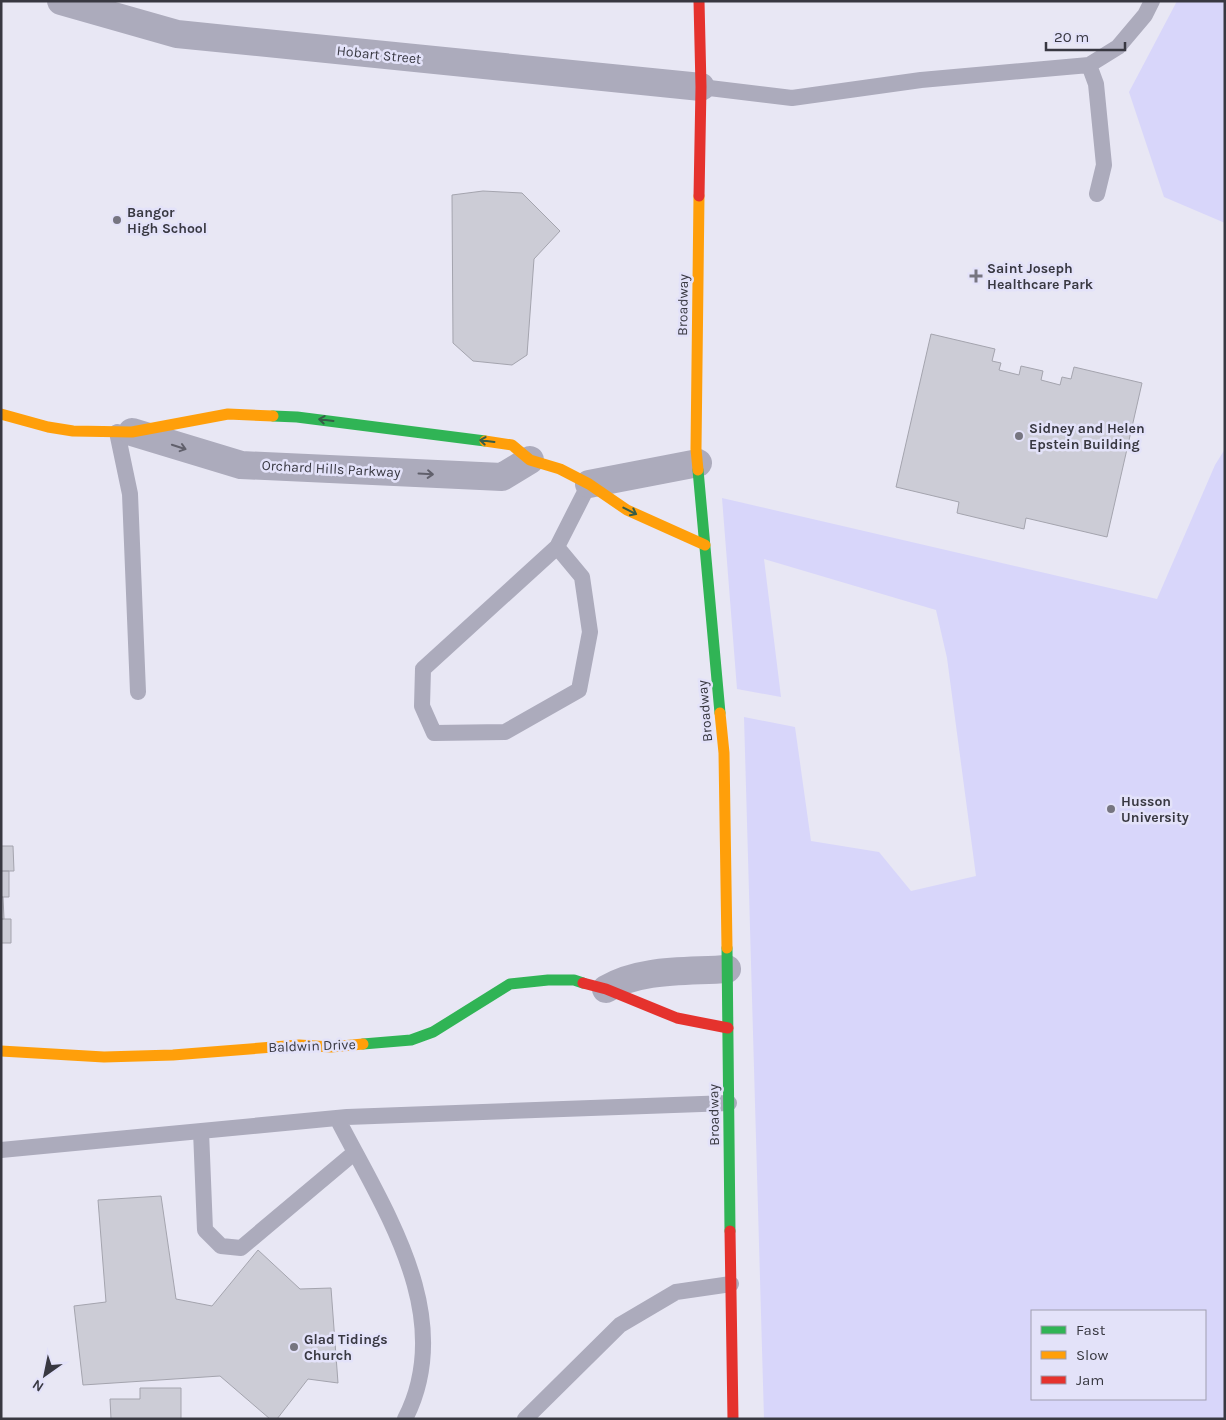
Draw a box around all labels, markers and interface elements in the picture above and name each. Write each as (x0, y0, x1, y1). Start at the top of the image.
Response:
scale bar (1046, 20, 1125, 52)
text: 20 m (1054, 28, 1089, 46)
street label: Hobart Street (336, 42, 422, 68)
place label: Bangor High School (127, 204, 207, 237)
marker: Bangor High School (111, 214, 123, 226)
place label: Saint Joseph Healthcare Park (987, 260, 1094, 293)
marker: Saint Joseph Healthcare Park (969, 269, 983, 283)
street label: Broadway (674, 273, 692, 336)
one-way arrow (318, 415, 334, 425)
place label: Sidney and Helen Epstein Building (1029, 420, 1145, 453)
marker: Sidney and Helen Epstein Building (1013, 430, 1025, 442)
one-way arrow (479, 436, 495, 446)
one-way arrow (170, 442, 186, 452)
street label: Orchard Hills Parkway (261, 457, 401, 481)
one-way arrow (417, 469, 433, 478)
one-way arrow (622, 507, 637, 516)
street label: Broadway (694, 679, 716, 743)
place label: Husson University (1121, 793, 1189, 826)
marker: Husson University (1105, 803, 1117, 815)
street label: Baldwin Drive (268, 1036, 356, 1056)
street label: Broadway (705, 1083, 723, 1146)
legend (1031, 1310, 1206, 1400)
text: Fast (1076, 1321, 1106, 1339)
place label: Glad Tidings Church (304, 1331, 388, 1364)
marker: Glad Tidings Church (288, 1341, 300, 1353)
text: Slow (1076, 1346, 1108, 1364)
north arrow (20, 1350, 70, 1400)
text: Jam (1076, 1371, 1104, 1389)
text: N (29, 1376, 47, 1395)

